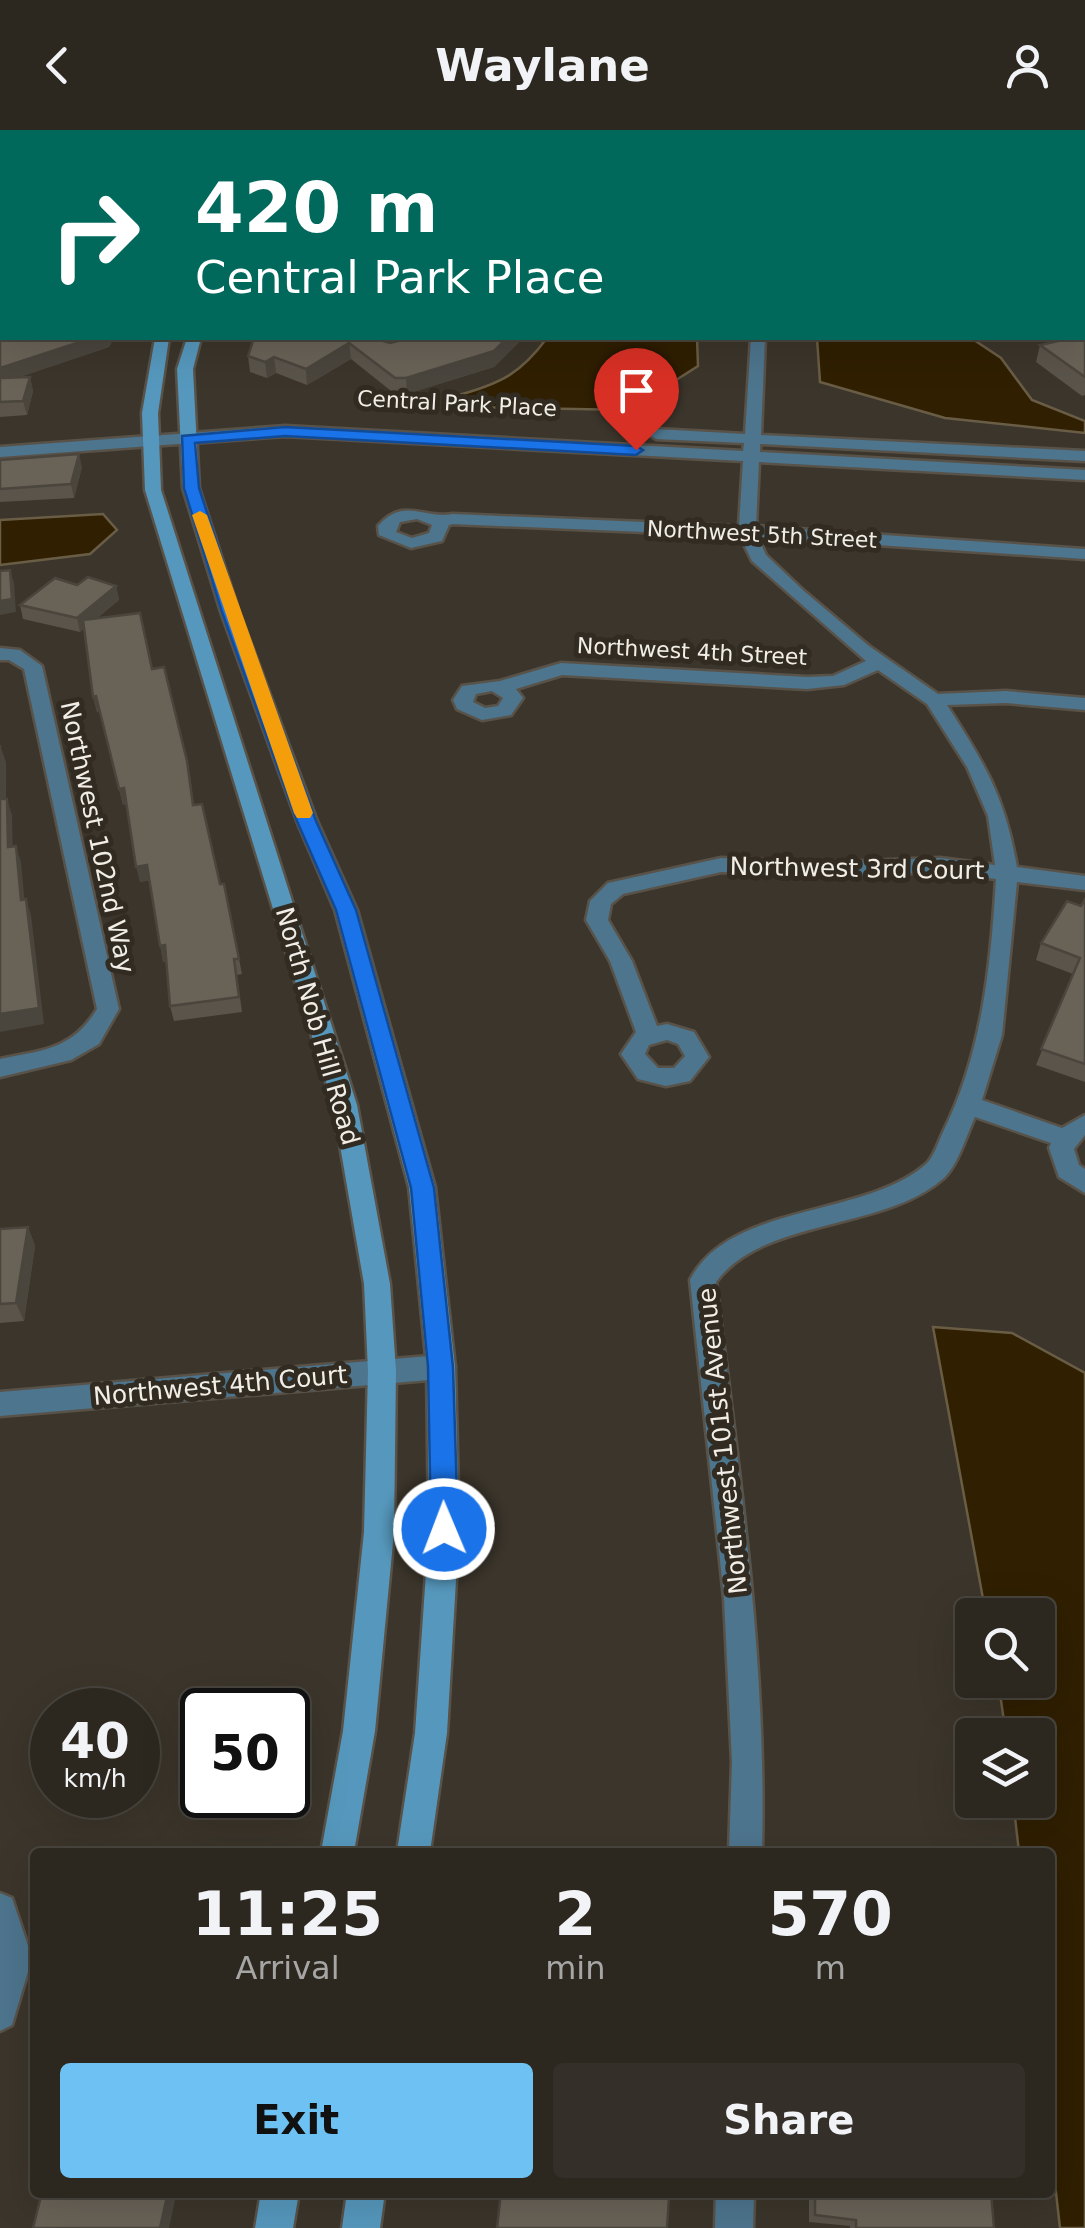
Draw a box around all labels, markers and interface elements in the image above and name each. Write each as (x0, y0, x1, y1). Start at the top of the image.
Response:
icon: back (30, 38, 85, 93)
icon: person (1000, 38, 1055, 93)
text: Waylane (435, 39, 650, 92)
text: 420 m (195, 167, 438, 249)
icon: right (30, 170, 160, 300)
text: Central Park Place (195, 251, 604, 304)
pin (594, 348, 679, 451)
icon: arrive (609, 363, 664, 418)
street label: Central Park Place (356, 386, 558, 421)
street label: Northwest 5th Street (646, 516, 878, 553)
street label: Northwest 4th Street (576, 633, 808, 670)
street label: Northwest 102nd Way (55, 699, 141, 976)
street label: Northwest 3rd Court (729, 852, 985, 885)
street label: North Nob Hill Road (270, 904, 365, 1148)
street label: Northwest 101st Avenue (692, 1286, 753, 1596)
street label: Northwest 4th Court (92, 1360, 348, 1411)
position arrow (392, 1477, 496, 1581)
map controls (955, 1598, 1055, 1818)
button: search (955, 1598, 1055, 1698)
speed limit sign: 50 (180, 1688, 310, 1818)
text: 40 (60, 1712, 130, 1770)
button: layers (955, 1718, 1055, 1818)
text: km/h (63, 1764, 127, 1793)
text: 11:25 (192, 1879, 383, 1949)
text: 2 (554, 1879, 596, 1949)
text: 570 (768, 1879, 893, 1949)
text: Arrival (236, 1949, 340, 1987)
text: min (545, 1949, 606, 1987)
text: m (815, 1949, 846, 1987)
button: Exit (60, 2063, 533, 2178)
button: Share (553, 2063, 1025, 2178)

